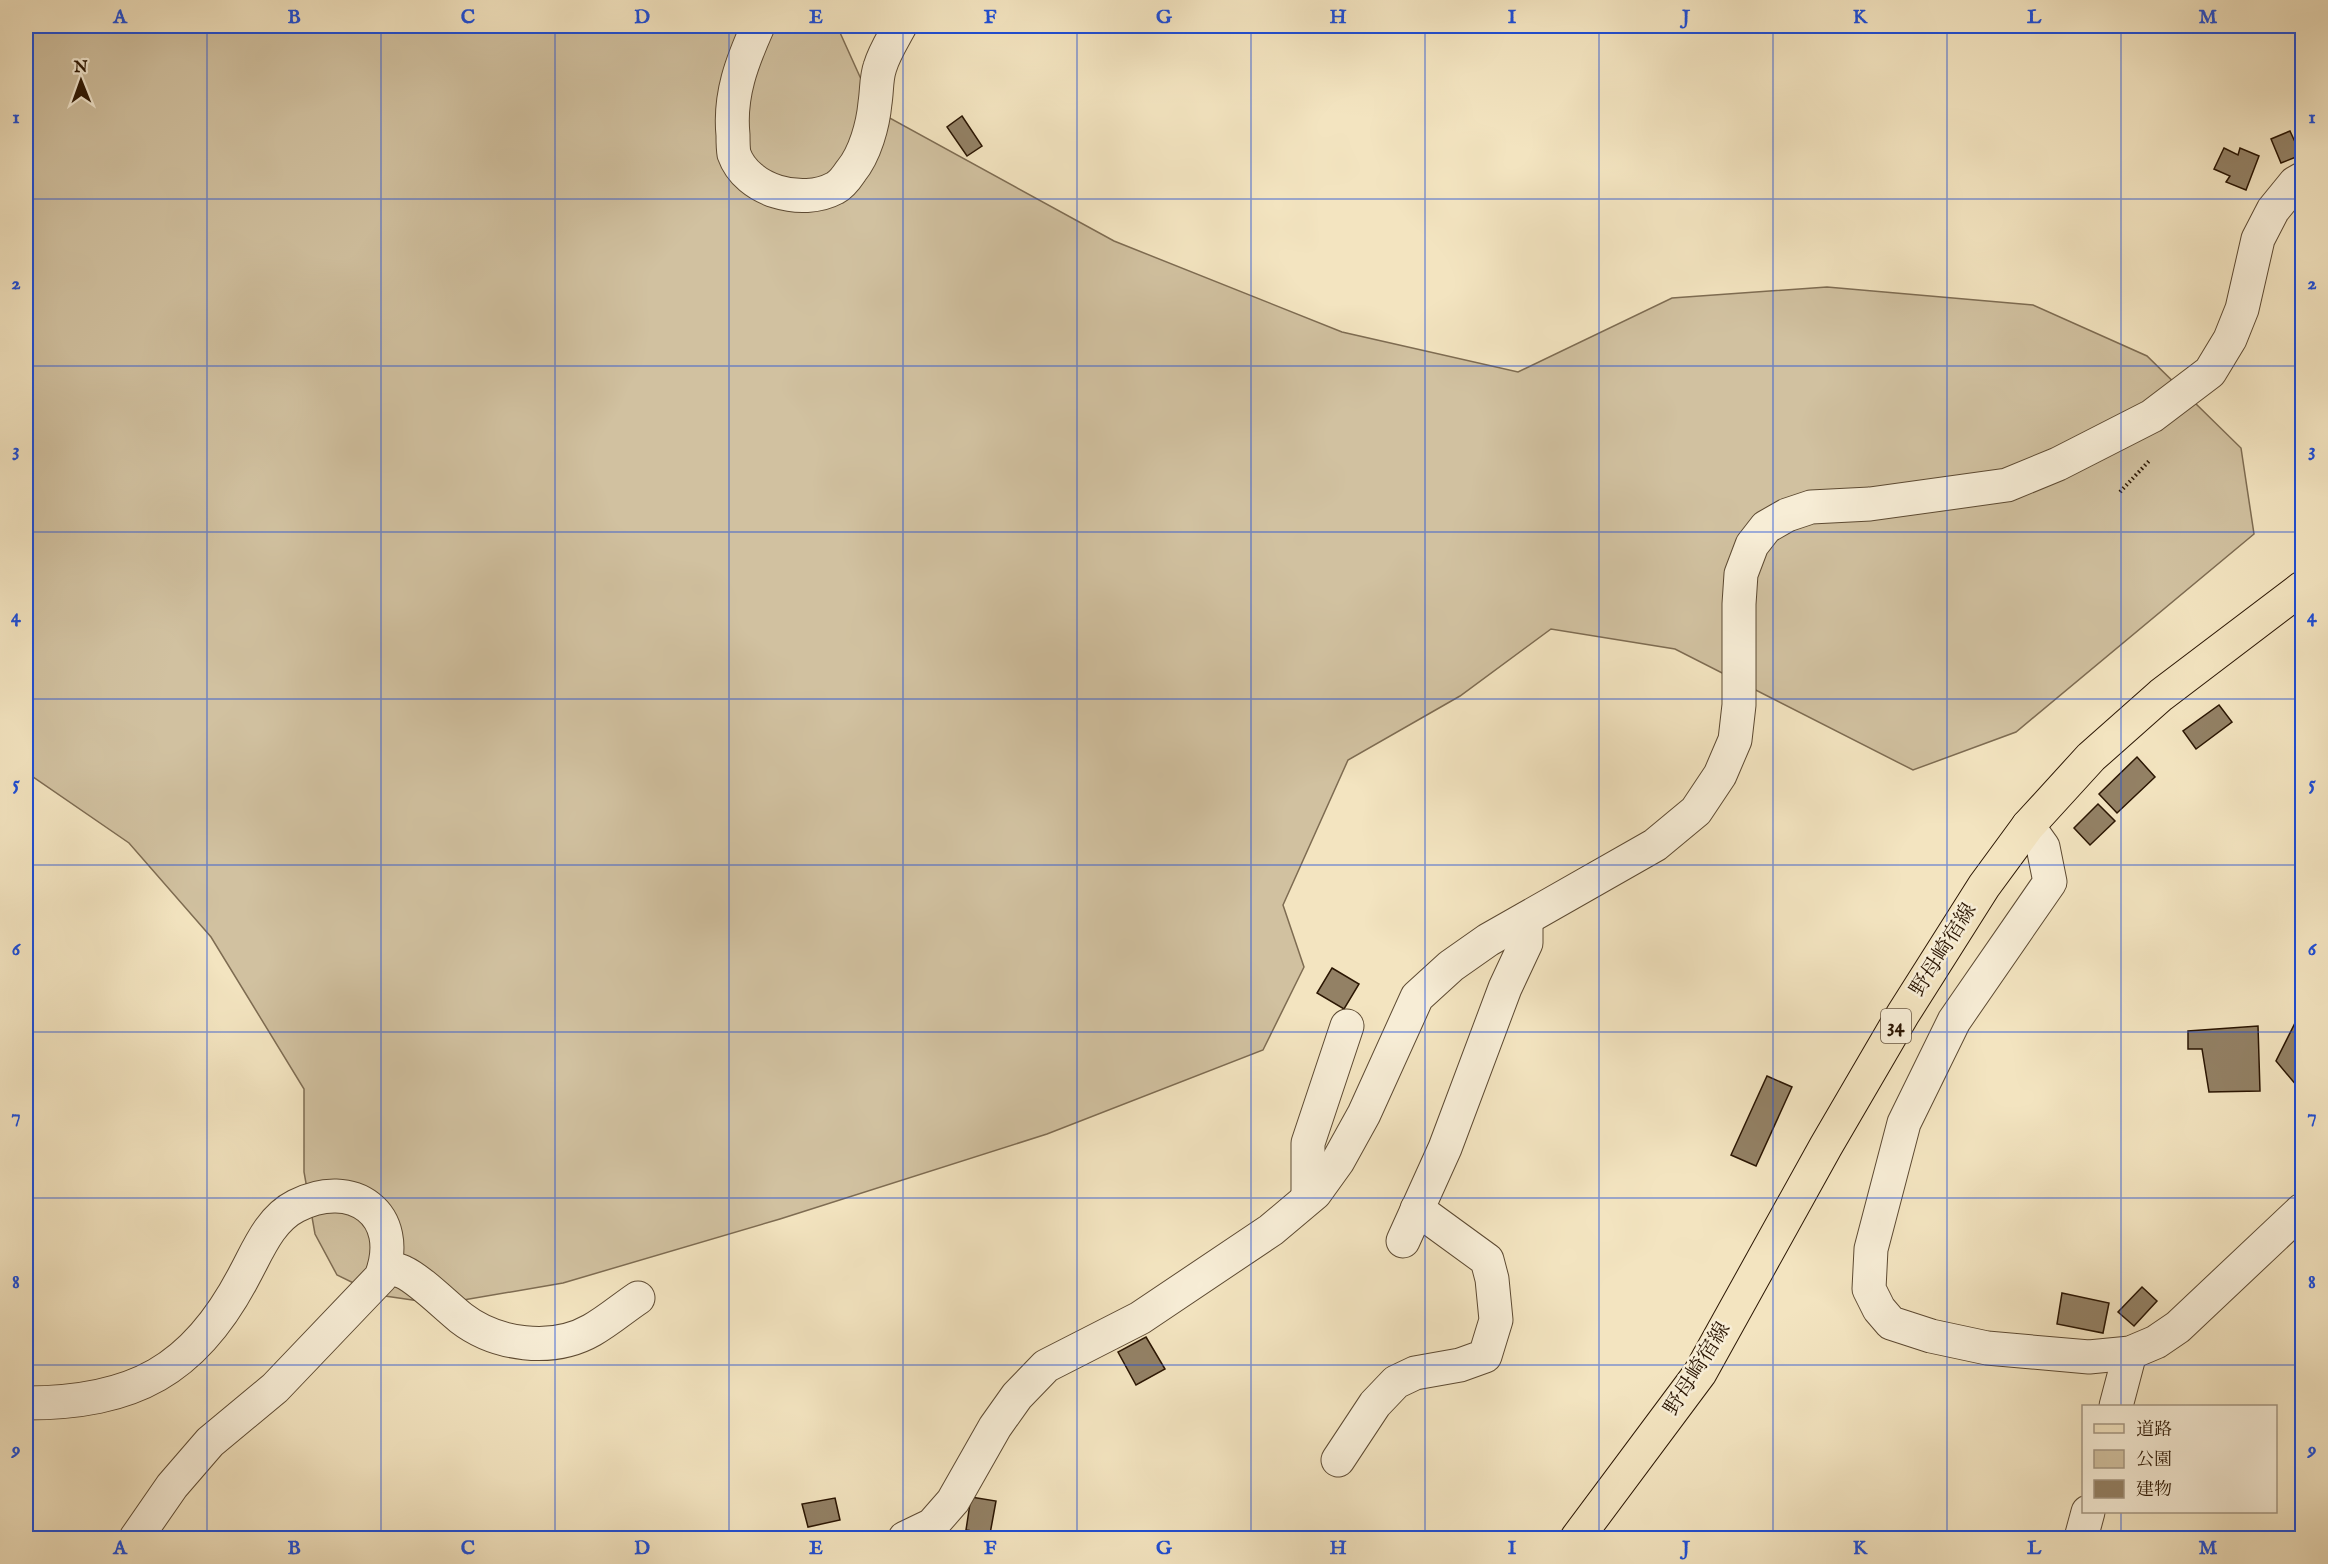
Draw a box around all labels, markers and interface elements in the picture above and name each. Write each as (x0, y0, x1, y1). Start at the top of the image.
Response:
text: A (112, 5, 128, 30)
text: B (287, 5, 301, 30)
text: C (461, 5, 475, 30)
text: D (634, 5, 650, 30)
text: E (809, 5, 823, 30)
text: F (984, 5, 997, 30)
text: G (1156, 5, 1173, 30)
text: H (1329, 5, 1347, 30)
text: I (1508, 5, 1517, 30)
text: J (1679, 5, 1691, 30)
text: K (1853, 5, 1869, 30)
text: L (2027, 5, 2042, 30)
text: M (2199, 5, 2218, 30)
north arrow (51, 51, 111, 111)
text: N (73, 58, 88, 78)
text: 1 (12, 105, 20, 130)
text: 1 (2308, 105, 2316, 130)
text: 2 (11, 271, 21, 296)
text: 2 (2307, 271, 2317, 296)
text: 3 (12, 438, 20, 463)
text: 3 (2308, 438, 2316, 463)
text: 4 (11, 604, 22, 629)
text: 4 (2307, 604, 2318, 629)
text: 5 (12, 771, 20, 796)
text: 5 (2308, 771, 2316, 796)
street label: 野母崎宿線 (1905, 898, 1983, 1002)
text: 6 (12, 937, 22, 962)
text: 6 (2308, 937, 2318, 962)
road number: 34 (1881, 1009, 1911, 1043)
text: 7 (11, 1104, 21, 1129)
text: 7 (2307, 1104, 2317, 1129)
text: 8 (12, 1270, 20, 1295)
text: 8 (2308, 1270, 2316, 1295)
street label: 野母崎宿線 (1659, 1317, 1737, 1421)
legend (2082, 1405, 2277, 1513)
text: 道路 (2136, 1419, 2172, 1442)
text: 9 (11, 1437, 21, 1462)
text: 9 (2307, 1437, 2317, 1462)
text: 公園 (2136, 1449, 2172, 1472)
text: 建物 (2136, 1479, 2172, 1502)
text: A (112, 1536, 128, 1561)
text: B (287, 1536, 301, 1561)
text: C (461, 1536, 475, 1561)
text: D (634, 1536, 650, 1561)
text: E (809, 1536, 823, 1561)
text: F (984, 1536, 997, 1561)
text: G (1156, 1536, 1173, 1561)
text: H (1329, 1536, 1347, 1561)
text: I (1508, 1536, 1517, 1561)
text: J (1679, 1536, 1691, 1561)
text: K (1853, 1536, 1869, 1561)
text: L (2027, 1536, 2042, 1561)
text: M (2199, 1536, 2218, 1561)

